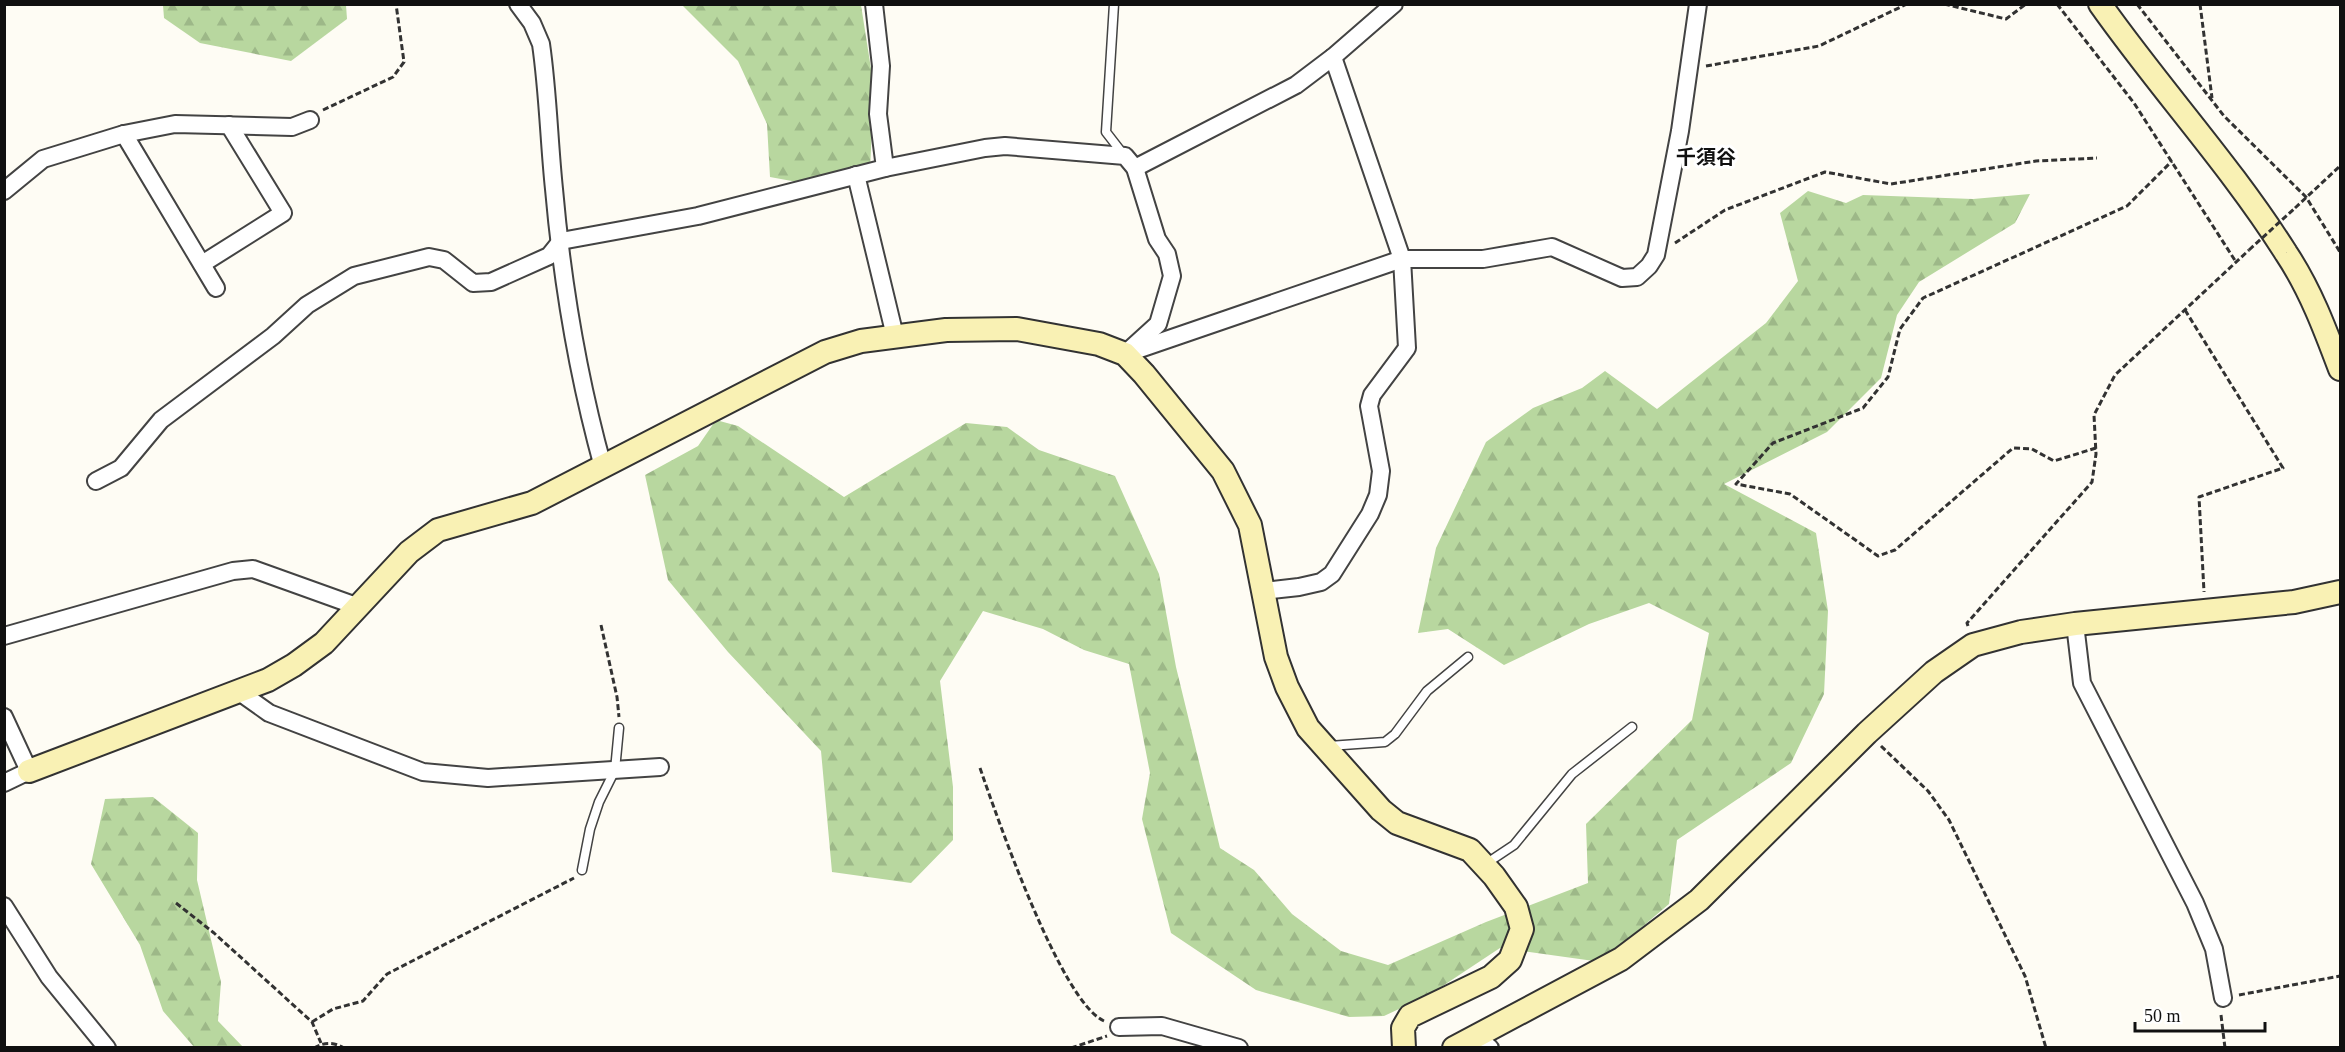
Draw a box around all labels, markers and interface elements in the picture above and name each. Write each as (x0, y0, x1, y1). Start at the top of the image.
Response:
district label: 千須谷 (1676, 146, 1736, 168)
scale bar (2135, 995, 2266, 1033)
text: 50 m (2144, 1006, 2181, 1026)

